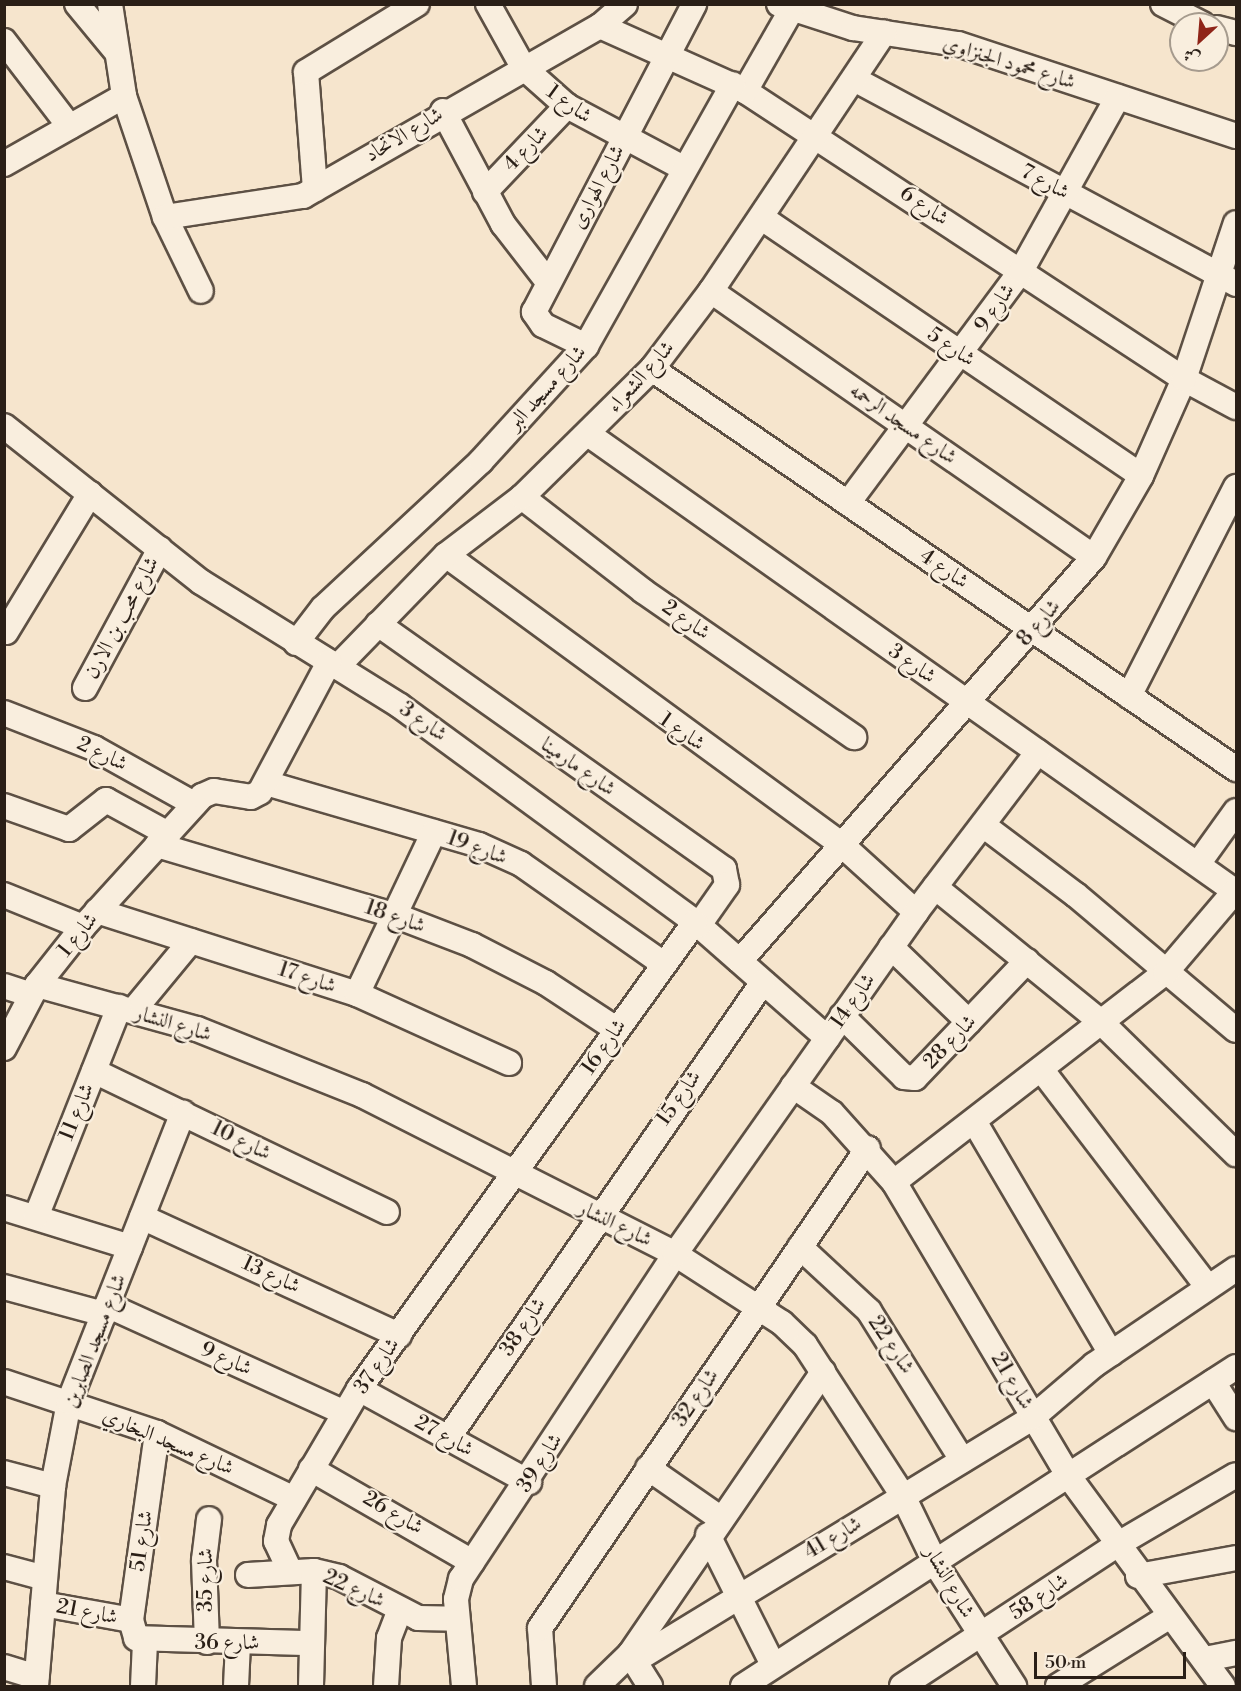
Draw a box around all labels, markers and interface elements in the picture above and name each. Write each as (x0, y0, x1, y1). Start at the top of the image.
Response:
north arrow (1169, 12, 1229, 72)
street label: شارع محمود الجنزاوي (940, 31, 1078, 95)
text: ش (1180, 44, 1204, 69)
street label: شارع 1 (541, 79, 597, 129)
street label: شارع الاتحاد (360, 102, 448, 168)
street label: شارع 4 (498, 121, 554, 177)
street label: شارع الهوارى (565, 141, 631, 233)
street label: شارع 7 (1016, 159, 1074, 205)
street label: شارع 6 (895, 181, 953, 231)
street label: شارع 9 (969, 279, 1021, 337)
street label: شارع 5 (922, 322, 980, 372)
street label: شارع الشعراء (602, 336, 680, 418)
street label: شارع مسجد البر (502, 340, 592, 436)
street label: شارع مسجد الرحمه (845, 378, 961, 470)
street label: شارع 4 (915, 544, 973, 594)
street label: شارع محب بن الارن (79, 553, 165, 683)
street label: شارع 8 (1012, 594, 1066, 652)
street label: شارع 2 (657, 595, 715, 645)
street label: شارع 3 (883, 639, 941, 689)
street label: شارع 3 (394, 697, 452, 747)
street label: شارع 1 (654, 707, 710, 757)
street label: شارع 2 (73, 731, 131, 777)
street label: شارع مارمينا (536, 732, 620, 802)
street label: شارع 19 (444, 826, 510, 870)
street label: شارع 18 (361, 895, 429, 939)
street label: شارع 1 (53, 908, 103, 962)
street label: شارع 17 (275, 957, 339, 999)
street label: شارع 14 (825, 969, 881, 1033)
street label: شارع النشار (131, 1000, 215, 1048)
street label: شارع 28 (918, 1010, 982, 1074)
street label: شارع 16 (576, 1014, 632, 1080)
street label: شارع 15 (651, 1066, 707, 1130)
street label: شارع 11 (54, 1080, 100, 1144)
street label: شارع 10 (207, 1116, 275, 1166)
street label: شارع النشار (574, 1195, 656, 1253)
street label: شارع 13 (238, 1251, 304, 1299)
street label: شارع مسجد الصابرين (58, 1271, 132, 1411)
street label: شارع 38 (494, 1293, 552, 1361)
street label: شارع 22 (862, 1311, 920, 1379)
street label: شارع 37 (349, 1333, 405, 1399)
street label: شارع 9 (196, 1337, 256, 1381)
street label: شارع 21 (985, 1348, 1039, 1414)
street label: شارع 32 (668, 1364, 724, 1432)
street label: شارع مسجد البخاري (99, 1403, 237, 1481)
street label: شارع 27 (410, 1410, 478, 1462)
street label: شارع 39 (512, 1429, 568, 1497)
street label: شارع 26 (358, 1486, 428, 1540)
street label: شارع 51 (125, 1509, 159, 1573)
street label: شارع 41 (800, 1511, 866, 1565)
street label: شارع النشار (918, 1541, 980, 1623)
street label: شارع 35 (193, 1548, 219, 1612)
street label: شارع 22 (319, 1564, 389, 1614)
street label: شارع 58 (1005, 1568, 1073, 1626)
street label: شارع 21 (54, 1594, 120, 1630)
street label: شارع 36 (194, 1630, 260, 1656)
scale bar (1037, 1640, 1188, 1678)
text: 50 m (1045, 1651, 1086, 1674)

